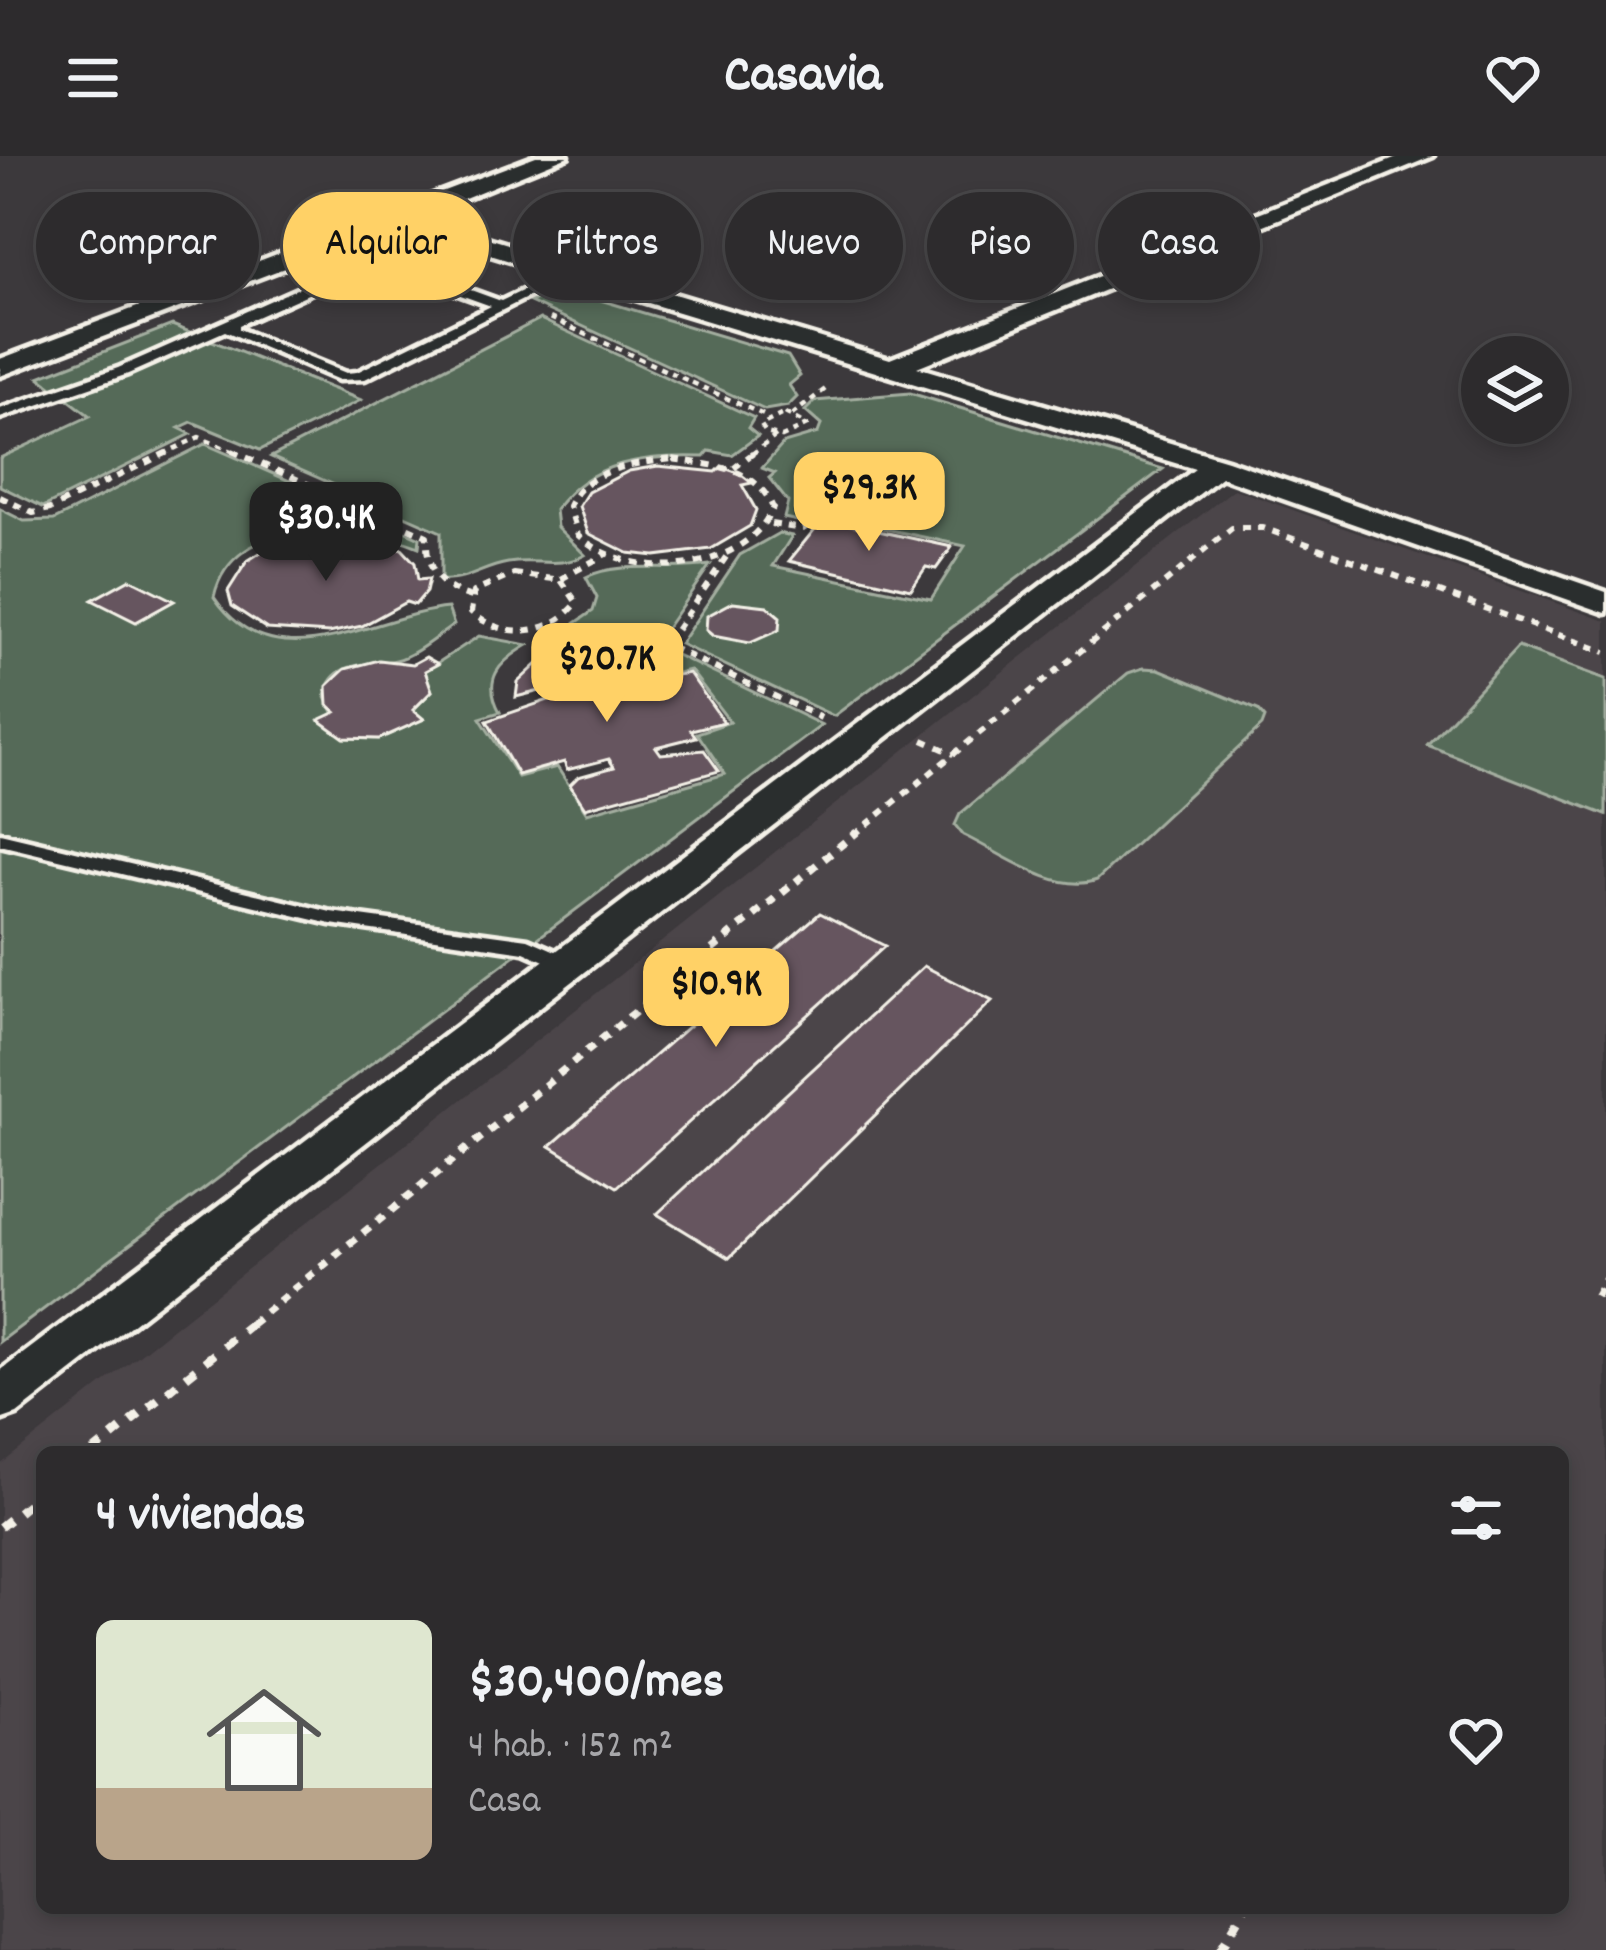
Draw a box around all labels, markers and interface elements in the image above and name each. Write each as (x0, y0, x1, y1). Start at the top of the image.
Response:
text: Casavia (724, 40, 882, 117)
icon: menu (60, 45, 126, 111)
icon: heart (1480, 45, 1546, 111)
chip: Comprar (36, 192, 259, 300)
chip: Alquilar (283, 192, 489, 300)
chip: Filtros (513, 192, 701, 300)
chip: Nuevo (725, 192, 903, 300)
chip: Piso (927, 192, 1074, 300)
chip: Casa (1098, 192, 1260, 300)
map controls (1461, 336, 1569, 444)
button: layers (1461, 336, 1569, 444)
pin: $29.3K (771, 452, 967, 554)
text: $29.3K (821, 463, 917, 518)
pin: $30.4K (228, 482, 424, 584)
text: $30.4K (276, 493, 376, 548)
pin: $20.7K (509, 623, 705, 725)
text: $20.7K (558, 634, 656, 689)
pin: $10.9K (618, 948, 814, 1050)
text: $10.9K (670, 959, 762, 1014)
text: 4 viviendas (96, 1482, 305, 1554)
icon: filters (1443, 1485, 1509, 1551)
text: $30,400/mes (468, 1649, 724, 1721)
icon: home (192, 1668, 336, 1812)
icon: heart (1443, 1707, 1509, 1773)
text: 4 hab. · 152 m² (468, 1721, 673, 1776)
text: Casa (468, 1776, 540, 1831)

